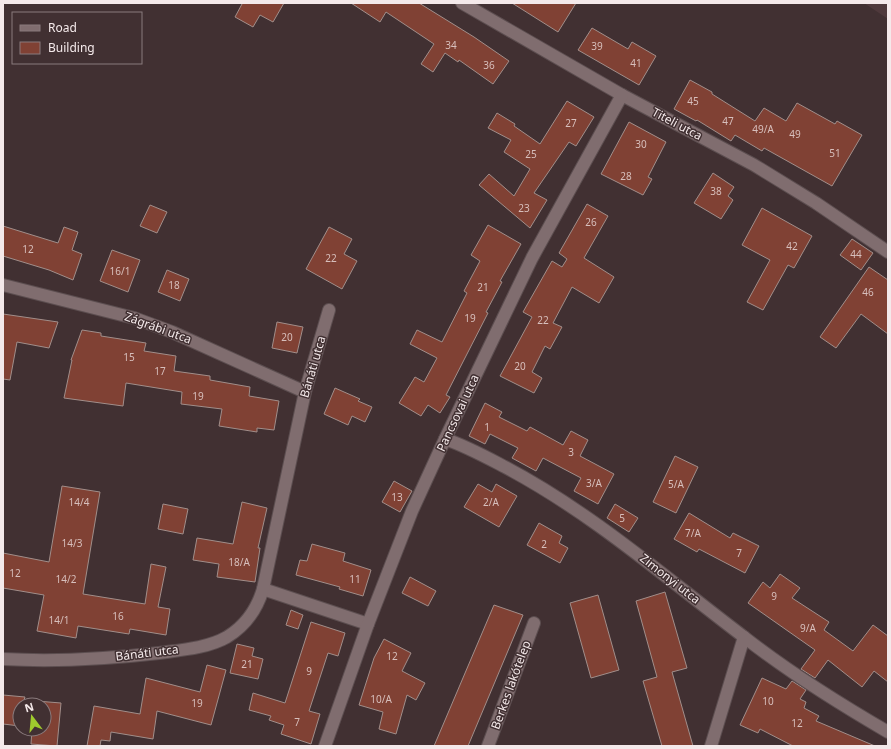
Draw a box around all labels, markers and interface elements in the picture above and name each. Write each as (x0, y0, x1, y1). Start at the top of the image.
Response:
legend (12, 12, 142, 64)
text: Road (48, 19, 77, 36)
house number: 34 (445, 38, 457, 52)
text: Building (48, 39, 95, 56)
house number: 39 (591, 39, 603, 53)
house number: 41 (630, 56, 642, 70)
house number: 36 (483, 58, 495, 72)
house number: 45 (687, 94, 699, 108)
street label: Titeli utca (649, 103, 705, 144)
house number: 47 (722, 114, 734, 128)
house number: 27 (565, 116, 577, 130)
house number: 49/A (752, 122, 774, 136)
house number: 49 (789, 127, 801, 141)
house number: 30 (635, 137, 647, 151)
house number: 51 (829, 146, 841, 160)
house number: 25 (525, 147, 537, 161)
house number: 28 (620, 169, 632, 183)
house number: 38 (710, 184, 722, 198)
house number: 23 (518, 201, 530, 215)
house number: 26 (585, 215, 597, 229)
house number: 42 (786, 239, 798, 253)
house number: 12 (22, 242, 34, 256)
house number: 44 (850, 247, 862, 261)
house number: 22 (325, 251, 337, 265)
house number: 16/1 (110, 264, 130, 278)
house number: 18 (168, 278, 180, 292)
house number: 21 (477, 280, 489, 294)
house number: 46 (862, 285, 874, 299)
street label: Zágrábi utca (122, 308, 194, 348)
house number: 19 (464, 311, 476, 325)
house number: 22 (537, 313, 549, 327)
house number: 20 (281, 330, 293, 344)
street label: Bánáti utca (296, 334, 329, 400)
house number: 15 (123, 350, 135, 364)
house number: 20 (514, 359, 526, 373)
house number: 17 (154, 364, 166, 378)
street label: Pancsovai utca (432, 371, 483, 454)
house number: 19 (192, 389, 204, 403)
house number: 1 (484, 420, 490, 434)
house number: 3 (568, 445, 574, 459)
house number: 3/A (586, 476, 603, 490)
house number: 5/A (668, 477, 685, 491)
house number: 13 (391, 490, 403, 504)
house number: 14/4 (69, 495, 90, 509)
house number: 2/A (483, 495, 500, 509)
house number: 5 (619, 511, 625, 525)
house number: 7/A (685, 526, 702, 540)
house number: 14/3 (62, 536, 83, 550)
house number: 2 (541, 537, 547, 551)
house number: 7 (736, 546, 742, 560)
street label: Zimonyi utca (637, 550, 704, 608)
house number: 18/A (228, 555, 250, 569)
house number: 12 (9, 566, 21, 580)
house number: 14/2 (56, 572, 77, 586)
house number: 11 (349, 572, 361, 586)
house number: 9 (771, 589, 777, 603)
house number: 16 (112, 609, 124, 623)
house number: 14/1 (49, 613, 69, 627)
house number: 9/A (800, 621, 817, 635)
street label: Berkes lakótelep (487, 638, 534, 732)
street label: Bánáti utca (114, 640, 179, 665)
house number: 12 (386, 649, 398, 663)
house number: 21 (241, 657, 253, 671)
house number: 9 (306, 664, 312, 678)
house number: 10/A (370, 692, 392, 706)
house number: 10 (762, 694, 774, 708)
house number: 19 (191, 696, 203, 710)
north arrow (12, 697, 52, 737)
text: N (23, 698, 35, 715)
house number: 7 (294, 715, 300, 729)
house number: 12 (791, 716, 803, 730)

